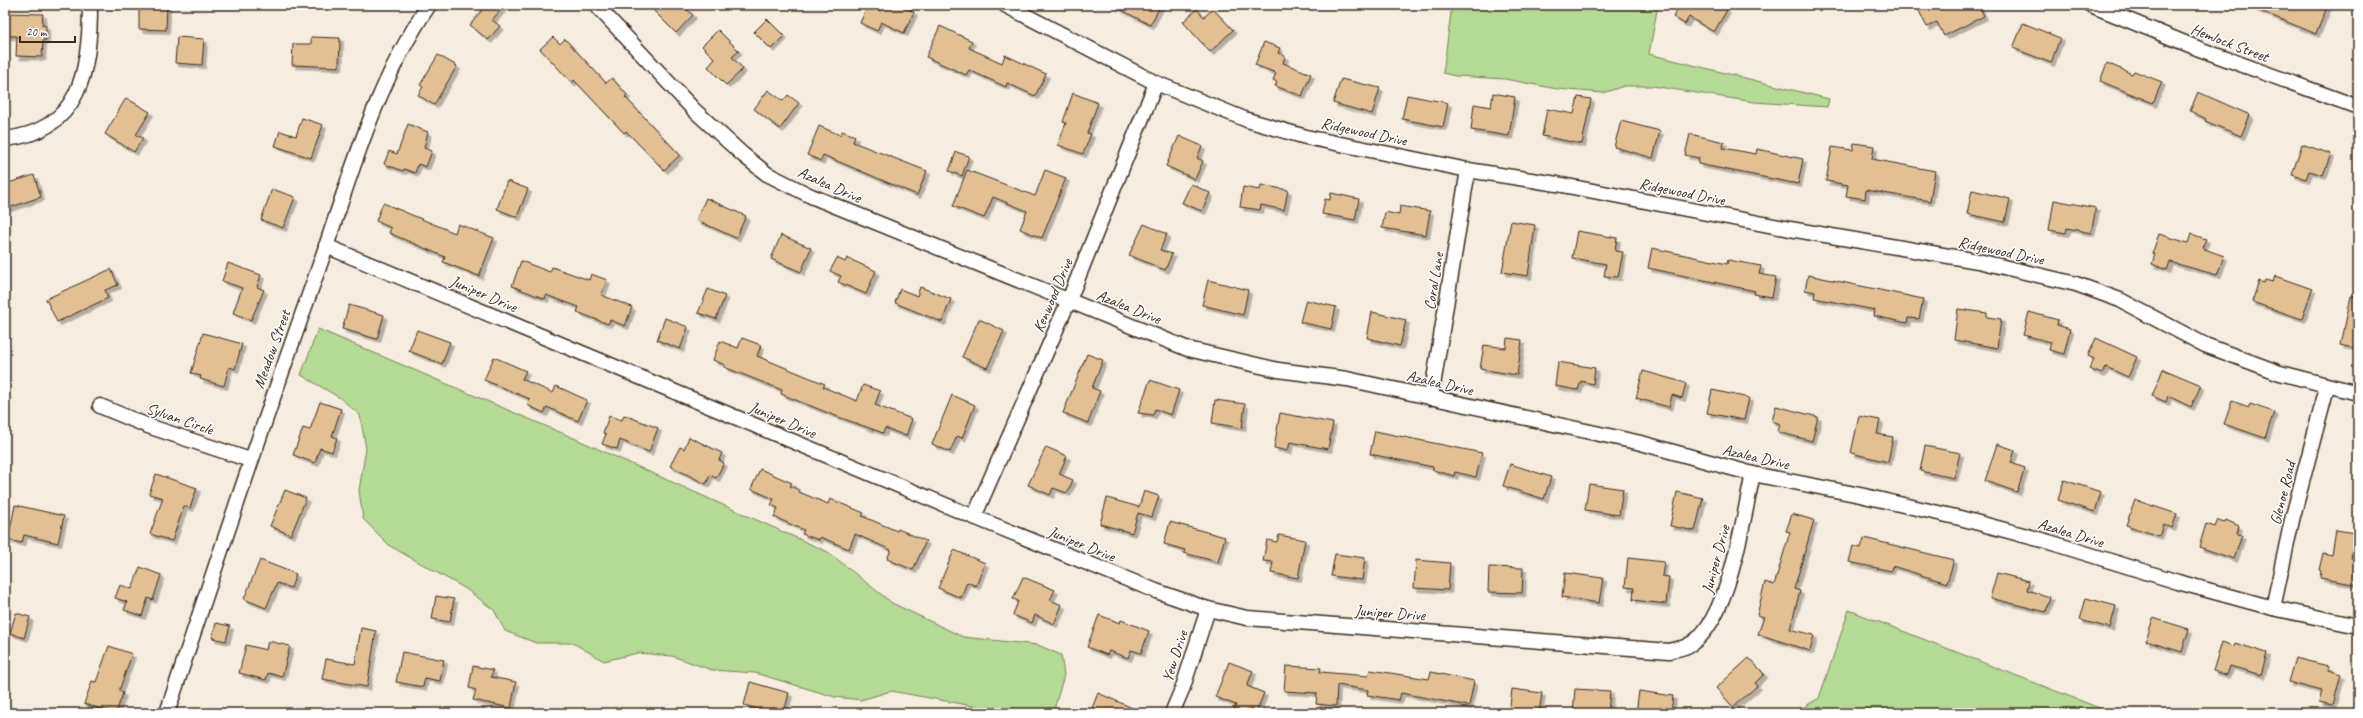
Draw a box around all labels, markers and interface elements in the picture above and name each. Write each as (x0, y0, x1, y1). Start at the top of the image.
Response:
scale bar (20, 18, 75, 44)
street label: Hemlock Street (2188, 19, 2273, 68)
text: 20 m (26, 24, 48, 40)
street label: Ridgewood Drive (1319, 113, 1410, 151)
street label: Azalea Drive (795, 162, 866, 208)
street label: Ridgewood Drive (1637, 174, 1728, 210)
street label: Ridgewood Drive (1956, 232, 2047, 270)
street label: Coral Lane (1420, 249, 1449, 311)
street label: Kenwood Drive (1028, 254, 1078, 335)
street label: Juniper Drive (446, 271, 522, 318)
street label: Azalea Drive (1094, 285, 1165, 329)
street label: Meadow Street (249, 306, 296, 391)
street label: Azalea Drive (1405, 366, 1477, 401)
street label: Juniper Drive (745, 397, 821, 444)
street label: Sylvan Circle (144, 398, 217, 440)
street label: Azalea Drive (1721, 440, 1793, 475)
street label: Glenoe Road (2265, 457, 2301, 527)
street label: Azalea Drive (2036, 514, 2108, 553)
street label: Juniper Drive (1044, 521, 1120, 567)
street label: Juniper Drive (1697, 521, 1735, 597)
street label: Juniper Drive (1353, 600, 1427, 626)
street label: Yew Drive (1157, 626, 1193, 685)

